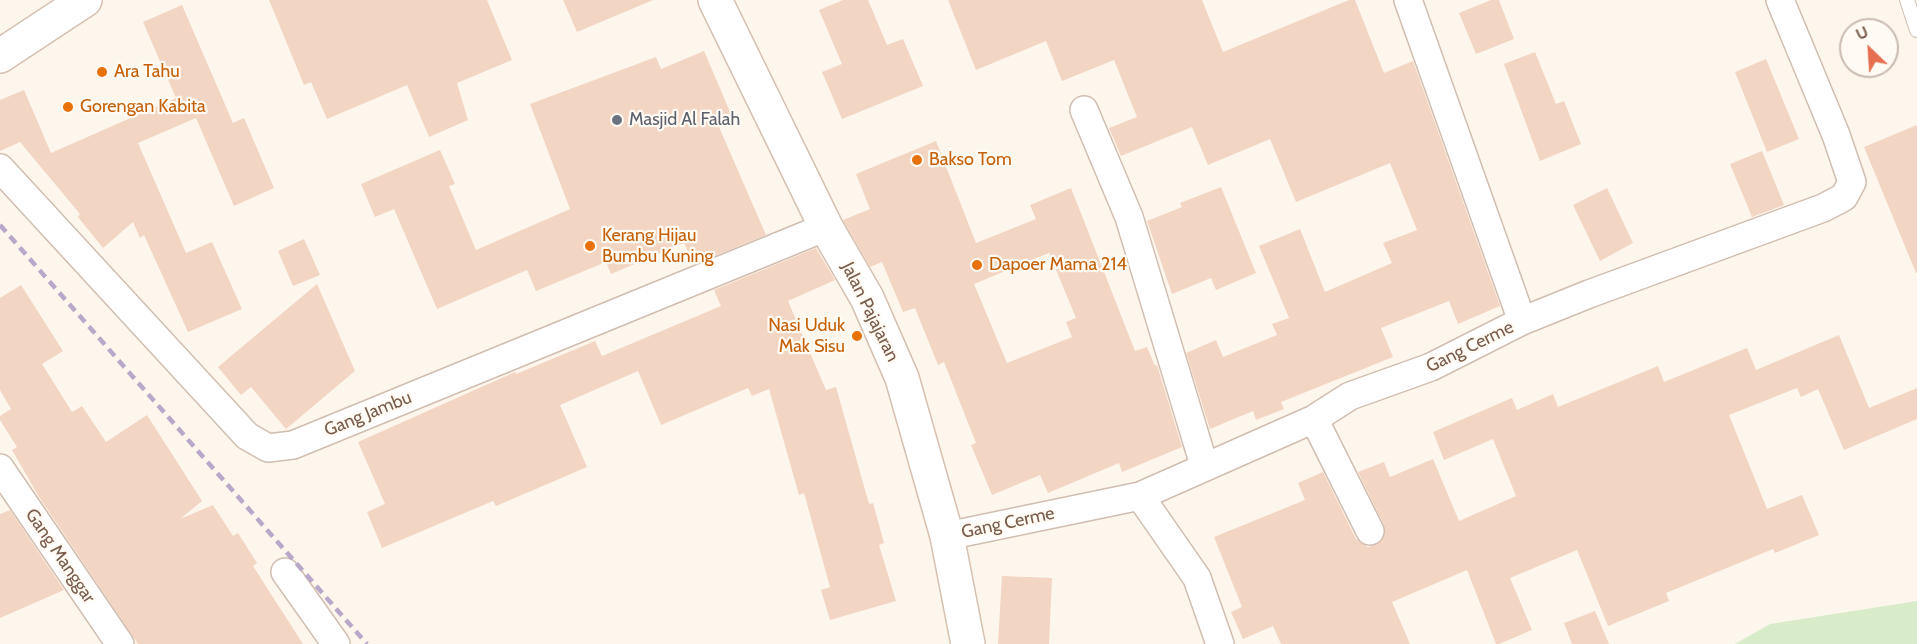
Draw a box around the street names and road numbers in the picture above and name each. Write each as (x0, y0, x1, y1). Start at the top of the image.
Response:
street label: Jalan Pajajaran (837, 259, 903, 365)
street label: Gang Cerme (1423, 317, 1517, 377)
street label: Gang Jambu (321, 387, 415, 441)
street label: Gang Cerme (960, 503, 1056, 543)
street label: Gang Manggar (20, 505, 100, 607)

